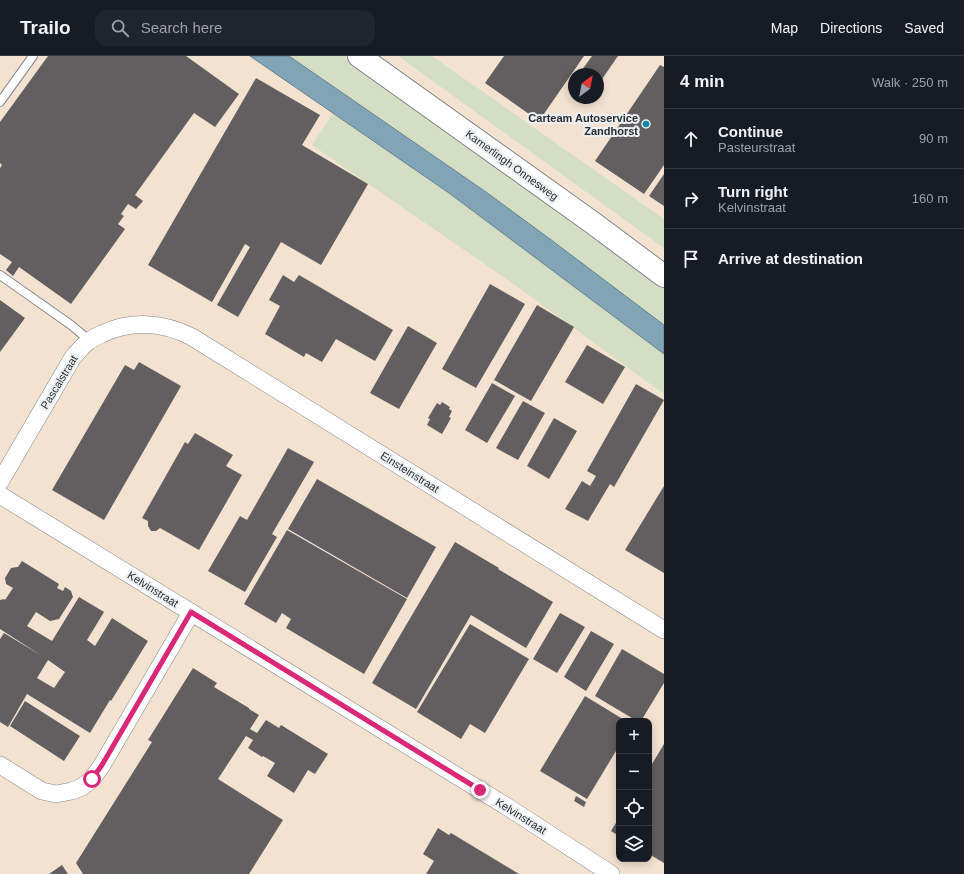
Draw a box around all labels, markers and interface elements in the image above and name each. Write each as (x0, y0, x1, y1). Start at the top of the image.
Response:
search box (95, 10, 375, 46)
text: Trailo (20, 17, 71, 38)
icon: search (109, 17, 131, 39)
text: Search here (141, 19, 222, 36)
text: Map (771, 20, 798, 36)
text: Directions (820, 20, 882, 36)
text: Saved (904, 20, 944, 36)
north arrow (568, 68, 604, 104)
text: 4 min (680, 72, 724, 91)
text: Walk · 250 m (872, 75, 948, 90)
place label: Carteam Autoservice Zandhorst (528, 112, 638, 137)
marker: Carteam Autoservice Zandhorst (641, 119, 651, 129)
text: Continue (718, 123, 783, 140)
street label: Kamerlingh Onnesweg (463, 127, 561, 203)
icon: ahead (680, 128, 702, 150)
text: 90 m (919, 131, 948, 146)
text: Pasteurstraat (718, 140, 795, 155)
text: Turn right (718, 183, 788, 200)
icon: right (680, 188, 702, 210)
text: 160 m (912, 191, 948, 206)
text: Kelvinstraat (718, 200, 786, 215)
icon: arrive (680, 248, 702, 270)
text: Arrive at destination (718, 250, 863, 267)
street label: Pascalstraat (38, 353, 80, 411)
street label: Einsteinstraat (379, 449, 441, 495)
street label: Kelvinstraat (125, 569, 181, 609)
map controls (616, 718, 652, 862)
button: + (616, 718, 652, 754)
button: − (616, 754, 652, 790)
route start (83, 770, 101, 788)
route end (471, 781, 489, 799)
button: locate (616, 790, 652, 826)
street label: Kelvinstraat (493, 796, 549, 836)
button: layers (616, 826, 652, 862)

